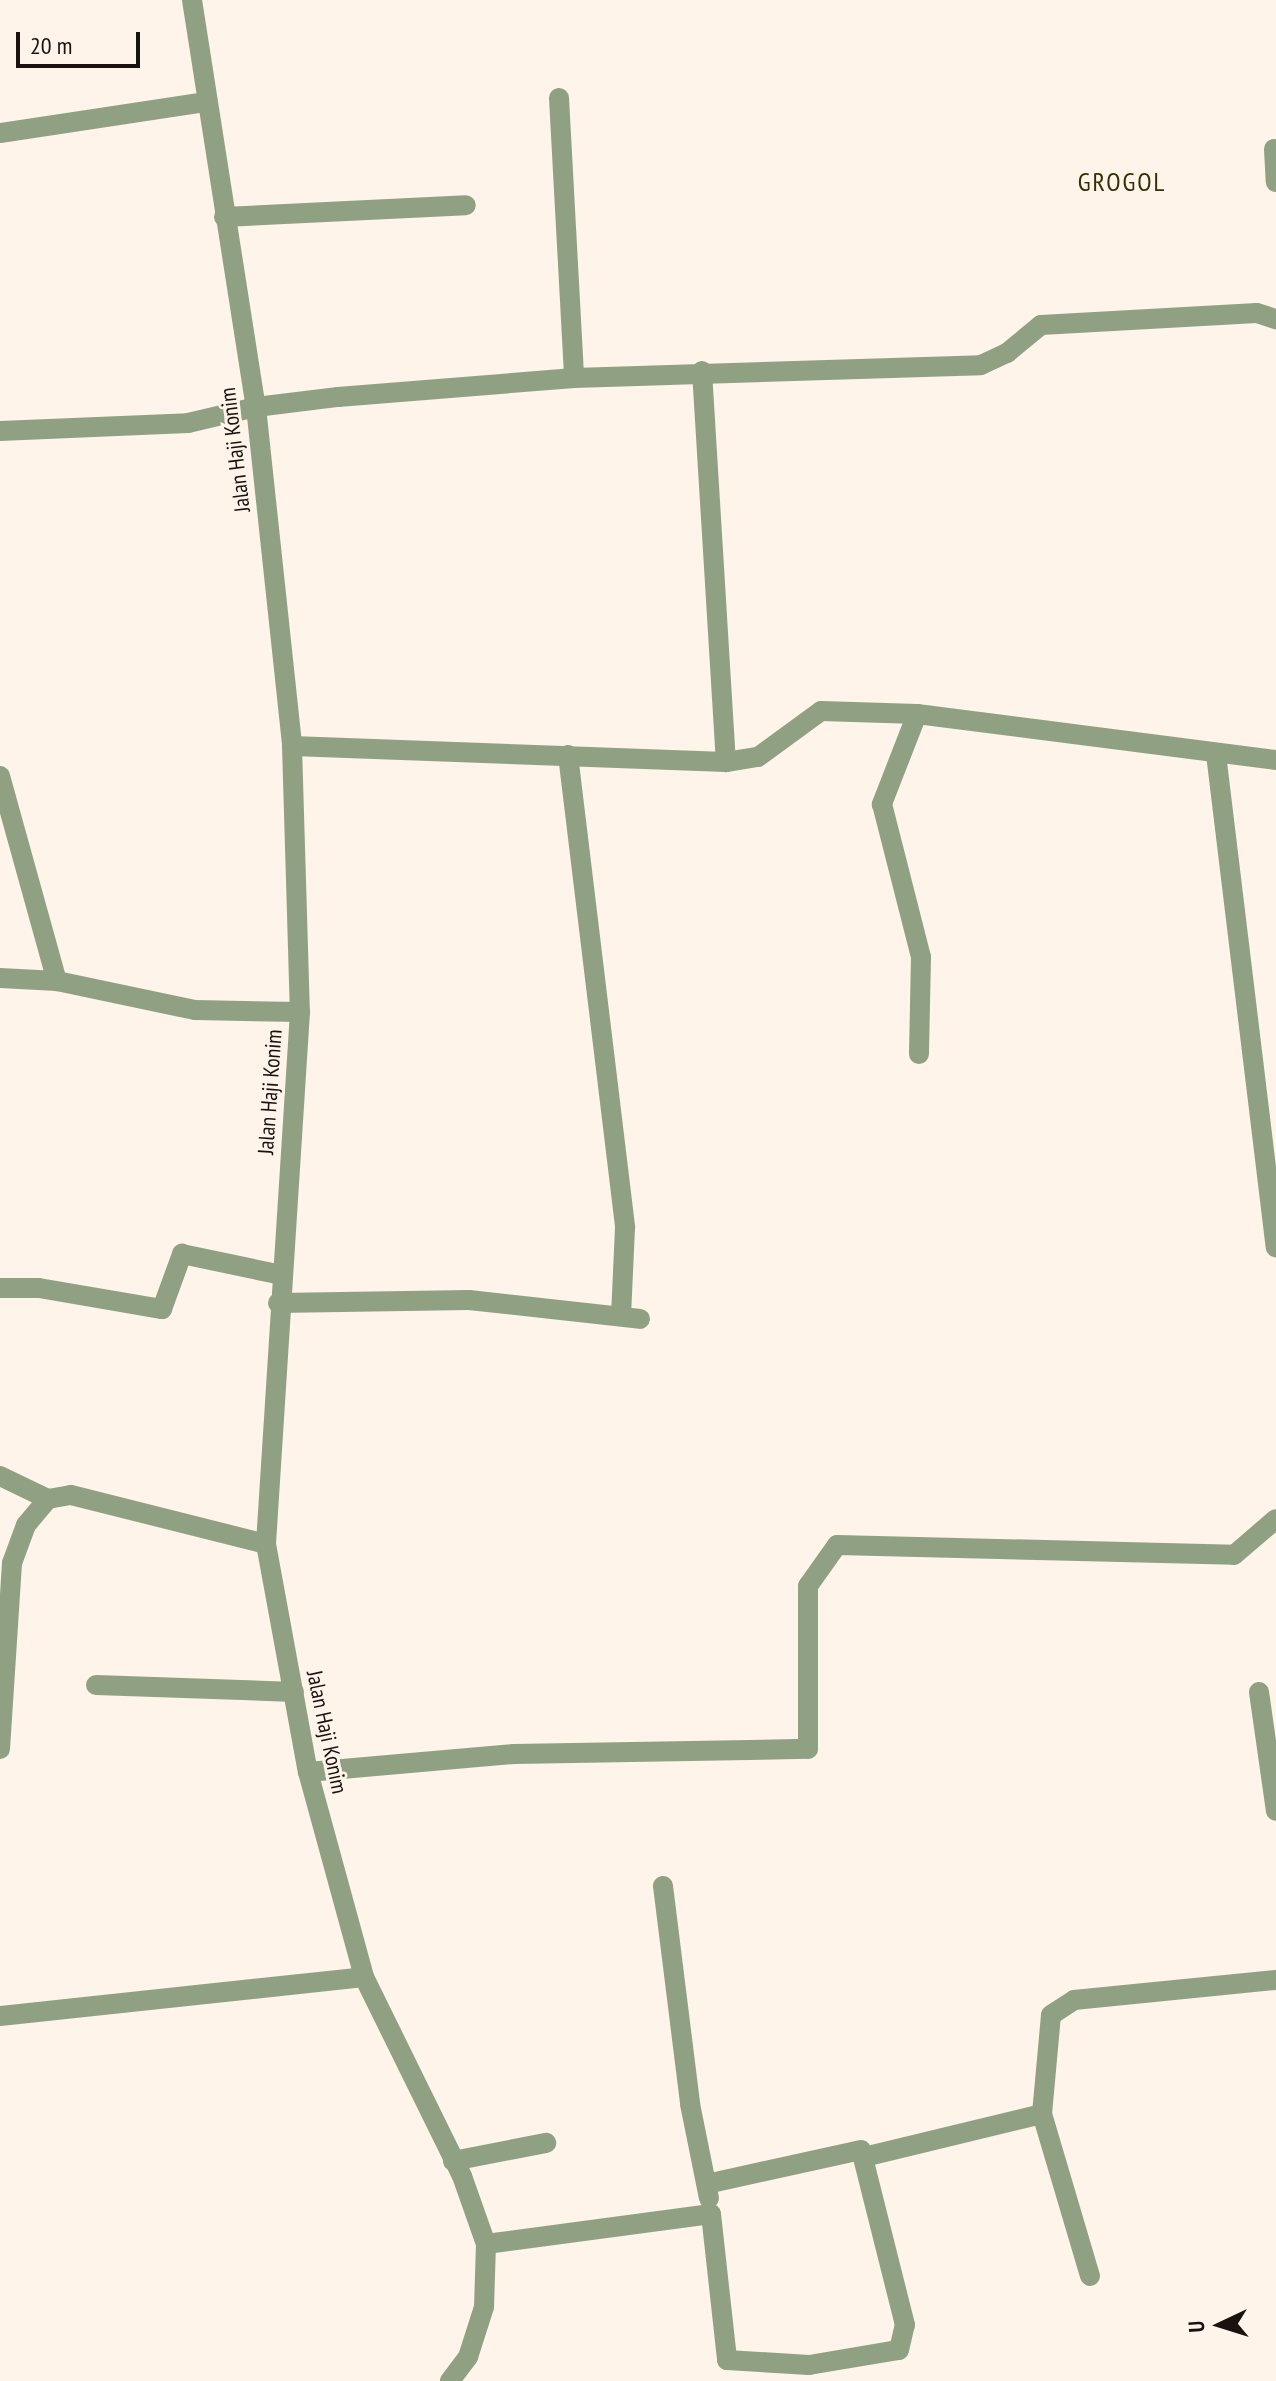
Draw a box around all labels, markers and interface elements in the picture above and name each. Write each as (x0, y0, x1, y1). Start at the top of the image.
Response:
scale bar (20, 16, 144, 66)
text: 20 m (30, 30, 72, 61)
district label: GROGOL (1078, 166, 1166, 198)
street label: Jalan Haji Konim (214, 386, 256, 514)
street label: Jalan Haji Konim (252, 1029, 288, 1155)
street label: Jalan Haji Konim (301, 1668, 353, 1796)
north arrow (1180, 2285, 1260, 2365)
text: U (1182, 2320, 1210, 2333)

